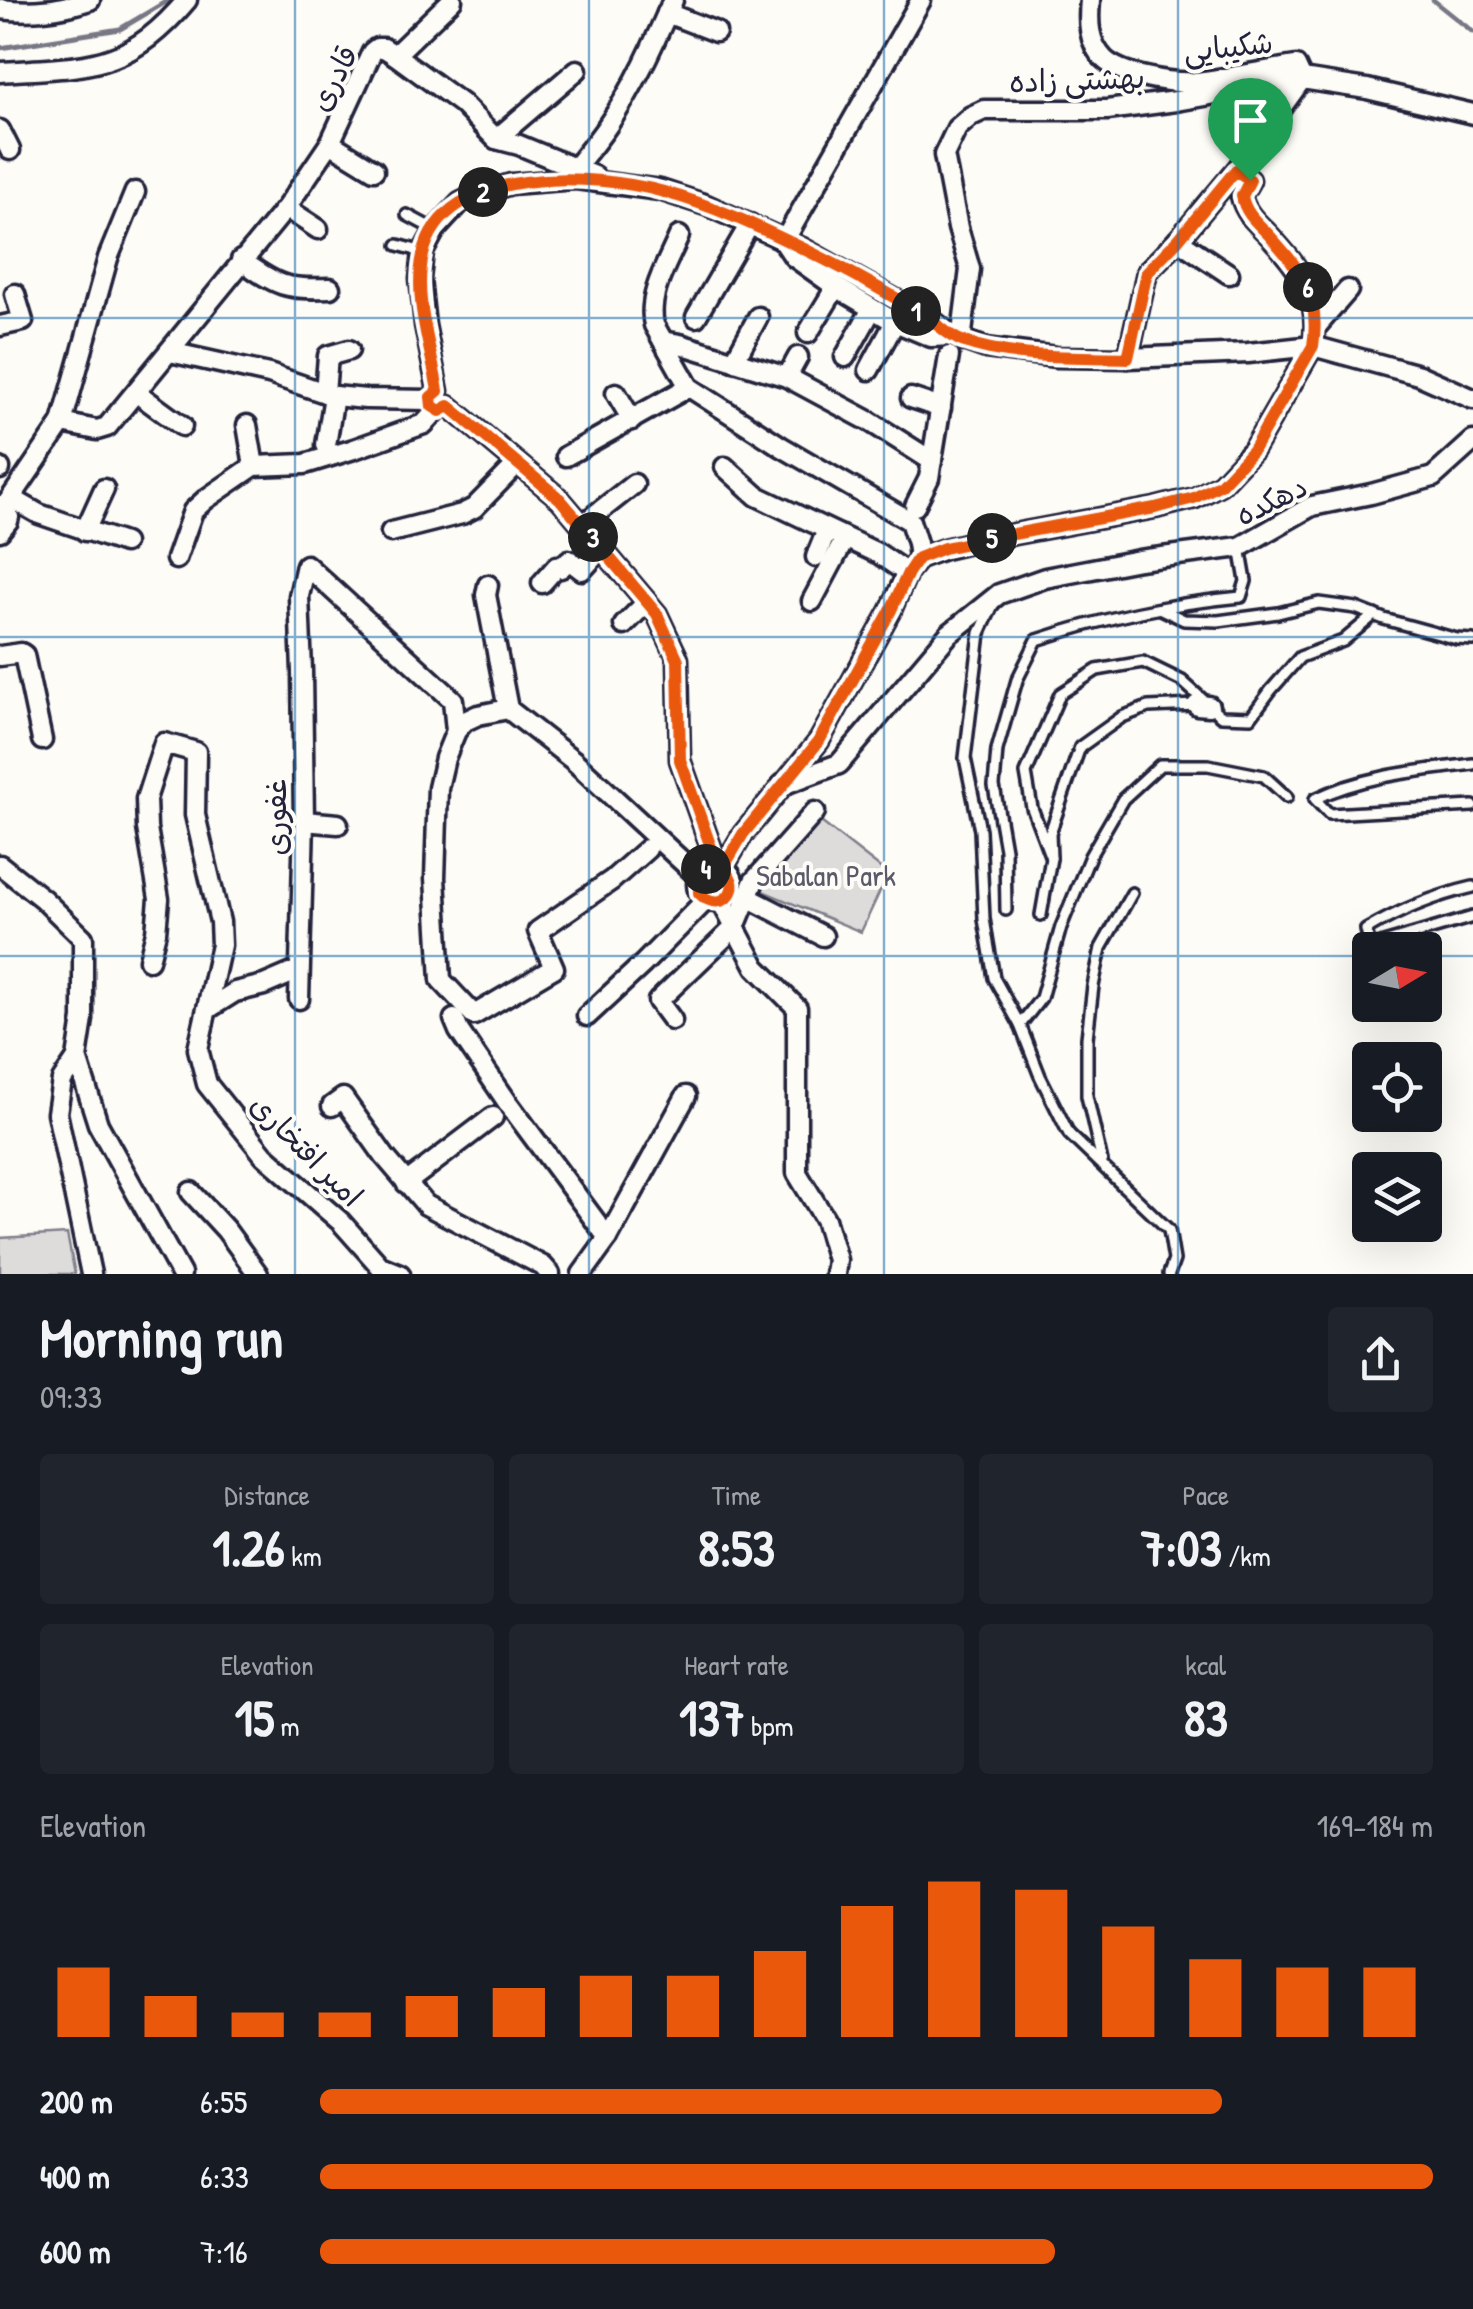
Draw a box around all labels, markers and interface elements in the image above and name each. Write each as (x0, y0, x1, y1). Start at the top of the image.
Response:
street label: شکیبایی (1181, 21, 1275, 71)
street label: قادری (299, 38, 367, 118)
street label: بهشتی زاده (1008, 57, 1146, 101)
pin (1208, 78, 1293, 181)
icon: arrive (1223, 93, 1278, 148)
pin: 2 (458, 167, 508, 217)
text: 2 (476, 173, 490, 211)
pin: 6 (1283, 262, 1333, 312)
text: 6 (1302, 268, 1314, 306)
pin: 1 (891, 286, 941, 336)
text: 1 (911, 292, 921, 330)
street label: دهکده (1229, 466, 1313, 534)
pin: 3 (568, 512, 618, 562)
pin: 5 (967, 513, 1017, 563)
text: 3 (587, 518, 599, 556)
text: 5 (986, 519, 998, 557)
street label: غفوری (255, 779, 295, 855)
pin: 4 (681, 844, 731, 894)
text: 4 (701, 850, 711, 888)
park label: Sabalan Park (756, 855, 896, 895)
north arrow (1352, 932, 1442, 1022)
map controls (1352, 932, 1442, 1242)
button: locate (1352, 1042, 1442, 1132)
street label: امیر افتخاری (242, 1085, 372, 1215)
button: layers (1352, 1152, 1442, 1242)
text: Morning run (40, 1300, 283, 1374)
button: share (1328, 1307, 1433, 1412)
text: 09:33 (40, 1375, 102, 1418)
text: Distance (224, 1476, 310, 1514)
text: Time (712, 1476, 761, 1514)
text: Pace (1183, 1476, 1229, 1514)
text: 1.26 (213, 1514, 285, 1582)
text: 8:53 (698, 1514, 775, 1582)
text: 7:03 (1141, 1514, 1222, 1582)
text: km (285, 1537, 322, 1575)
text: /km (1222, 1537, 1271, 1575)
text: Elevation (221, 1646, 314, 1684)
text: Heart rate (684, 1646, 789, 1684)
text: kcal (1185, 1646, 1226, 1684)
text: 15 (235, 1684, 274, 1752)
text: 137 (679, 1684, 745, 1752)
text: 83 (1184, 1684, 1228, 1752)
text: m (274, 1707, 300, 1745)
text: bpm (745, 1707, 794, 1745)
text: Elevation (40, 1804, 146, 1847)
text: 169–184 m (1317, 1804, 1433, 1847)
text: 200 m (40, 2080, 113, 2123)
text: 6:55 (200, 2080, 247, 2123)
text: 400 m (40, 2155, 110, 2198)
text: 6:33 (200, 2155, 249, 2198)
text: 600 m (40, 2230, 111, 2273)
text: 7:16 (200, 2230, 248, 2273)

